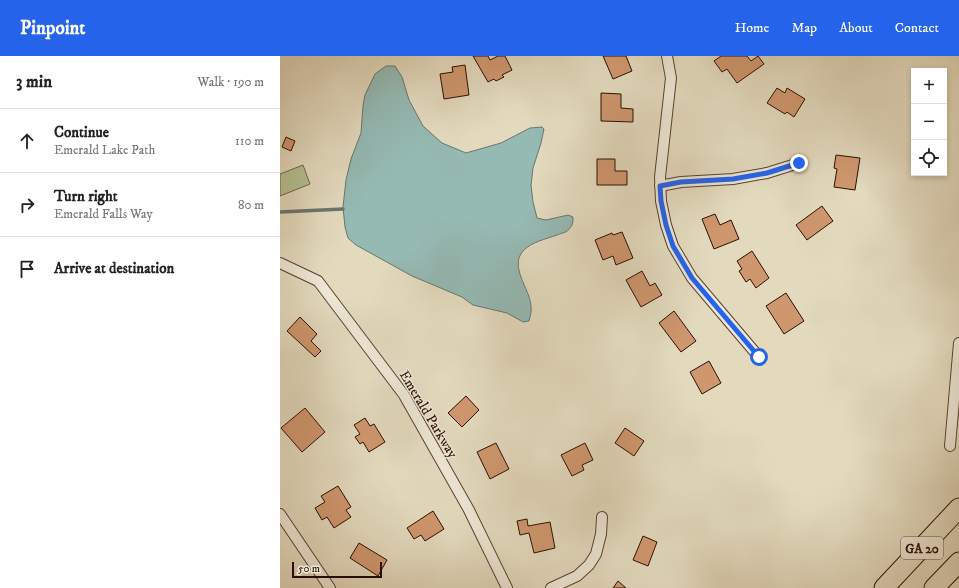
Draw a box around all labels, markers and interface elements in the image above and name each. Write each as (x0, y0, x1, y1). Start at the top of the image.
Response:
text: Pinpoint (20, 17, 85, 40)
text: Home (735, 19, 769, 37)
text: Map (791, 19, 817, 37)
text: About (839, 19, 873, 37)
text: Contact (895, 19, 939, 37)
map controls (911, 68, 947, 176)
button: + (911, 68, 947, 104)
text: 3 min (16, 71, 52, 93)
text: Walk · 190 m (198, 74, 264, 90)
button: − (911, 104, 947, 140)
text: Continue (54, 123, 109, 142)
icon: ahead (16, 130, 38, 152)
text: 110 m (235, 133, 264, 149)
button: locate (911, 140, 947, 176)
text: Emerald Lake Path (54, 142, 155, 158)
route end (790, 154, 808, 172)
text: Turn right (54, 187, 117, 206)
icon: right (16, 194, 38, 216)
text: 80 m (238, 197, 264, 213)
text: Emerald Falls Way (54, 206, 153, 222)
icon: arrive (16, 258, 38, 280)
text: Arrive at destination (54, 259, 174, 278)
route start (750, 348, 768, 366)
street label: Emerald Parkway (395, 367, 462, 462)
road number: GA 20 (901, 537, 943, 559)
scale bar (292, 560, 382, 579)
text: 50 m (298, 562, 320, 576)

